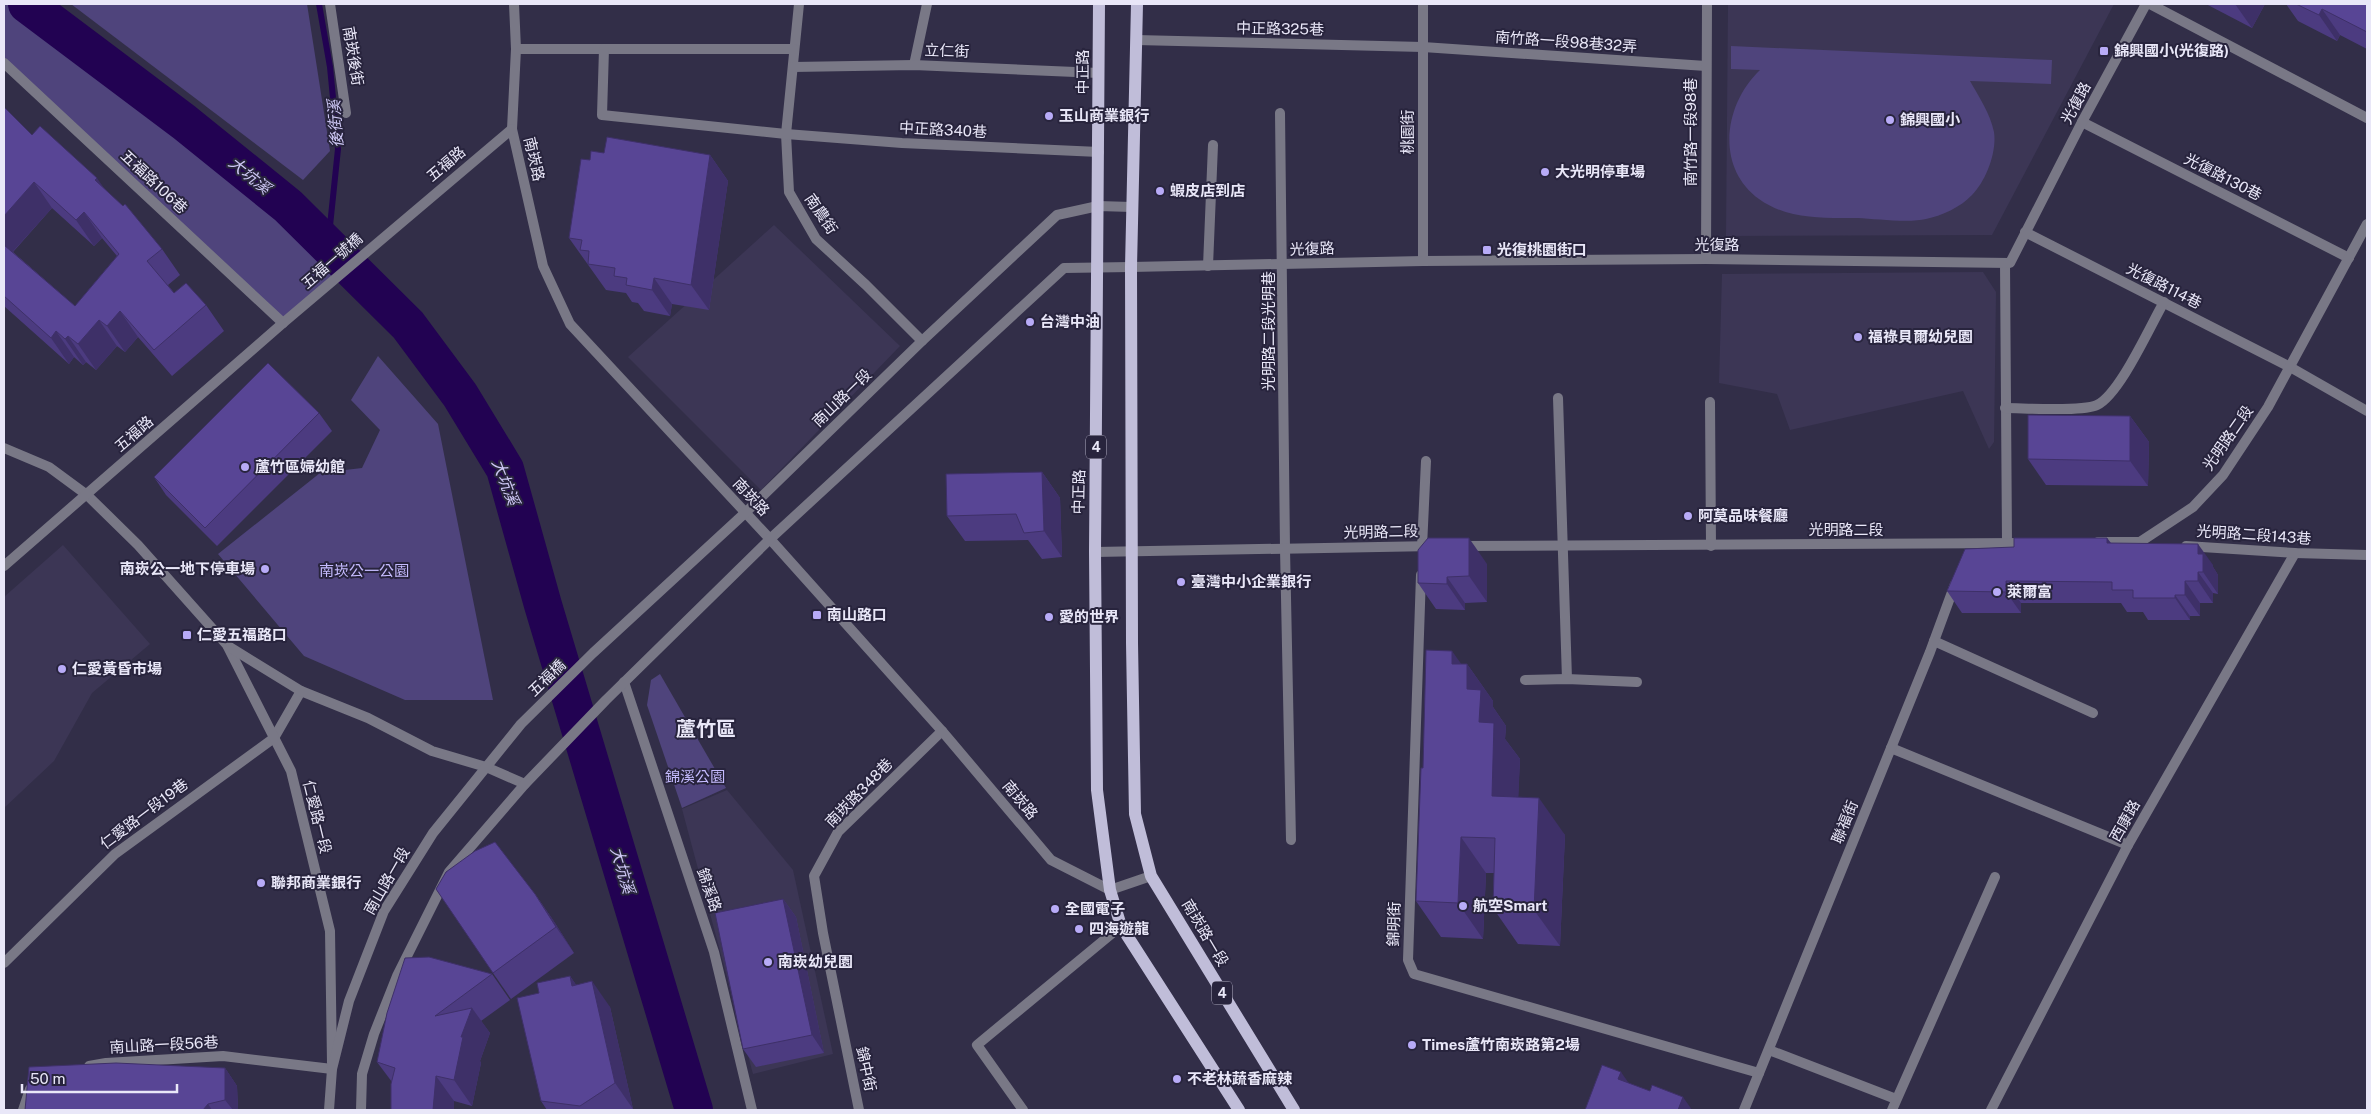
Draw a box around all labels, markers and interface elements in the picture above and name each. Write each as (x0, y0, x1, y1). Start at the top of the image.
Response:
street label: 中正路325巷 (1236, 19, 1324, 38)
street label: 南崁後街 (340, 25, 367, 87)
street label: 南竹路一段98巷32弄 (1494, 28, 1638, 55)
street label: 立仁街 (924, 41, 970, 60)
place label: 錦興國小(光復路) (2114, 42, 2229, 59)
marker: 錦興國小(光復路) (2098, 45, 2110, 57)
street label: 中正路 (1074, 49, 1091, 95)
street label: 南竹路一段98巷 (1682, 78, 1699, 186)
street label: 光復路 (2057, 79, 2094, 127)
water label: 後街溪 (324, 97, 347, 149)
place label: 玉山商業銀行 (1059, 107, 1149, 124)
street label: 桃園街 (1399, 109, 1416, 155)
marker: 玉山商業銀行 (1043, 110, 1055, 122)
place label: 錦興國小 (1900, 111, 1961, 128)
marker: 錦興國小 (1884, 114, 1896, 126)
street label: 中正路340巷 (899, 119, 987, 140)
street label: 南崁路 (521, 135, 548, 183)
street label: 五福路 (423, 143, 468, 185)
street label: 五福路106巷 (118, 147, 191, 217)
street label: 光復路130巷 (2182, 150, 2265, 203)
water label: 大坑溪 (225, 153, 276, 199)
place label: 大光明停車場 (1555, 163, 1645, 180)
marker: 大光明停車場 (1539, 166, 1551, 178)
place label: 蝦皮店到店 (1170, 182, 1245, 199)
marker: 蝦皮店到店 (1154, 185, 1166, 197)
street label: 南農街 (802, 190, 841, 237)
street label: 五福一號橋 (298, 230, 366, 292)
street label: 光復路 (1694, 236, 1740, 253)
street label: 光復路 (1289, 239, 1335, 258)
place label: 光復桃園街口 (1497, 241, 1587, 258)
marker: 光復桃園街口 (1481, 244, 1493, 256)
street label: 光復路114巷 (2124, 259, 2204, 312)
street label: 光明路二段光明巷 (1260, 271, 1277, 391)
place label: 台灣中油 (1040, 313, 1100, 330)
marker: 台灣中油 (1024, 316, 1036, 328)
place label: 福祿貝爾幼兒園 (1868, 328, 1973, 345)
marker: 福祿貝爾幼兒園 (1852, 331, 1864, 343)
street label: 南山路一段 (809, 365, 875, 430)
street label: 光明路二段 (2199, 402, 2256, 473)
street label: 五福路 (111, 412, 156, 455)
road number: 4 (1086, 436, 1106, 458)
water label: 大坑溪 (488, 456, 524, 510)
place label: 蘆竹區婦幼館 (255, 458, 345, 475)
marker: 蘆竹區婦幼館 (239, 461, 251, 473)
street label: 中正路 (1070, 469, 1087, 515)
street label: 南崁路 (730, 474, 773, 519)
place label: 阿莫品味餐廳 (1698, 507, 1788, 524)
marker: 阿莫品味餐廳 (1682, 510, 1694, 522)
street label: 光明路二段 (1808, 521, 1884, 538)
street label: 光明路二段 (1343, 522, 1419, 541)
street label: 光明路二段143巷 (2196, 522, 2312, 547)
place label: 南崁公一地下停車場 (120, 560, 255, 577)
park label: 南崁公一公園 (319, 562, 409, 579)
marker: 南崁公一地下停車場 (259, 563, 271, 575)
place label: 臺灣中小企業銀行 (1191, 573, 1311, 590)
marker: 臺灣中小企業銀行 (1175, 576, 1187, 588)
place label: 萊爾富 (2007, 583, 2052, 600)
marker: 萊爾富 (1991, 586, 2003, 598)
place label: 南山路口 (827, 606, 887, 623)
place label: 愛的世界 (1059, 608, 1119, 625)
marker: 南山路口 (811, 609, 823, 621)
marker: 愛的世界 (1043, 611, 1055, 623)
place label: 仁愛五福路口 (197, 626, 287, 643)
marker: 仁愛五福路口 (181, 629, 193, 641)
street label: 五福橋 (525, 656, 569, 699)
place label: 仁愛黃昏市場 (72, 660, 162, 677)
marker: 仁愛黃昏市場 (56, 663, 68, 675)
district label: 蘆竹區 (676, 717, 736, 741)
street label: 南崁路348巷 (822, 755, 896, 830)
park label: 錦溪公園 (665, 768, 725, 785)
street label: 仁愛路一段19巷 (96, 775, 191, 852)
street label: 南崁路 (999, 777, 1041, 822)
street label: 仁愛路一段 (300, 778, 335, 855)
street label: 西康路 (2106, 797, 2143, 845)
street label: 聯福街 (1828, 798, 1861, 846)
street label: 南山路一段 (360, 844, 413, 917)
water label: 大坑溪 (607, 844, 639, 898)
street label: 錦溪路 (694, 866, 725, 914)
place label: 聯邦商業銀行 (271, 874, 361, 891)
marker: 聯邦商業銀行 (255, 877, 267, 889)
street label: 南崁路一段 (1179, 896, 1232, 969)
place label: 航空Smart (1473, 897, 1548, 914)
place label: 全國電子 (1065, 900, 1125, 917)
marker: 航空Smart (1457, 900, 1469, 912)
street label: 錦明街 (1384, 901, 1403, 947)
marker: 全國電子 (1049, 903, 1061, 915)
place label: 四海遊龍 (1089, 920, 1149, 937)
marker: 四海遊龍 (1073, 923, 1085, 935)
place label: 南崁幼兒園 (778, 953, 853, 970)
marker: 南崁幼兒園 (762, 956, 774, 968)
road number: 4 (1212, 981, 1232, 1004)
street label: 南山路一段56巷 (109, 1033, 219, 1056)
place label: Times蘆竹南崁路第2場 (1422, 1036, 1580, 1053)
marker: Times蘆竹南崁路第2場 (1406, 1039, 1418, 1051)
street label: 錦中街 (853, 1045, 879, 1093)
scale bar (22, 1062, 178, 1094)
text: 50 m (30, 1070, 65, 1087)
place label: 不老林蔬香麻辣 (1187, 1070, 1293, 1087)
marker: 不老林蔬香麻辣 (1171, 1073, 1183, 1085)

